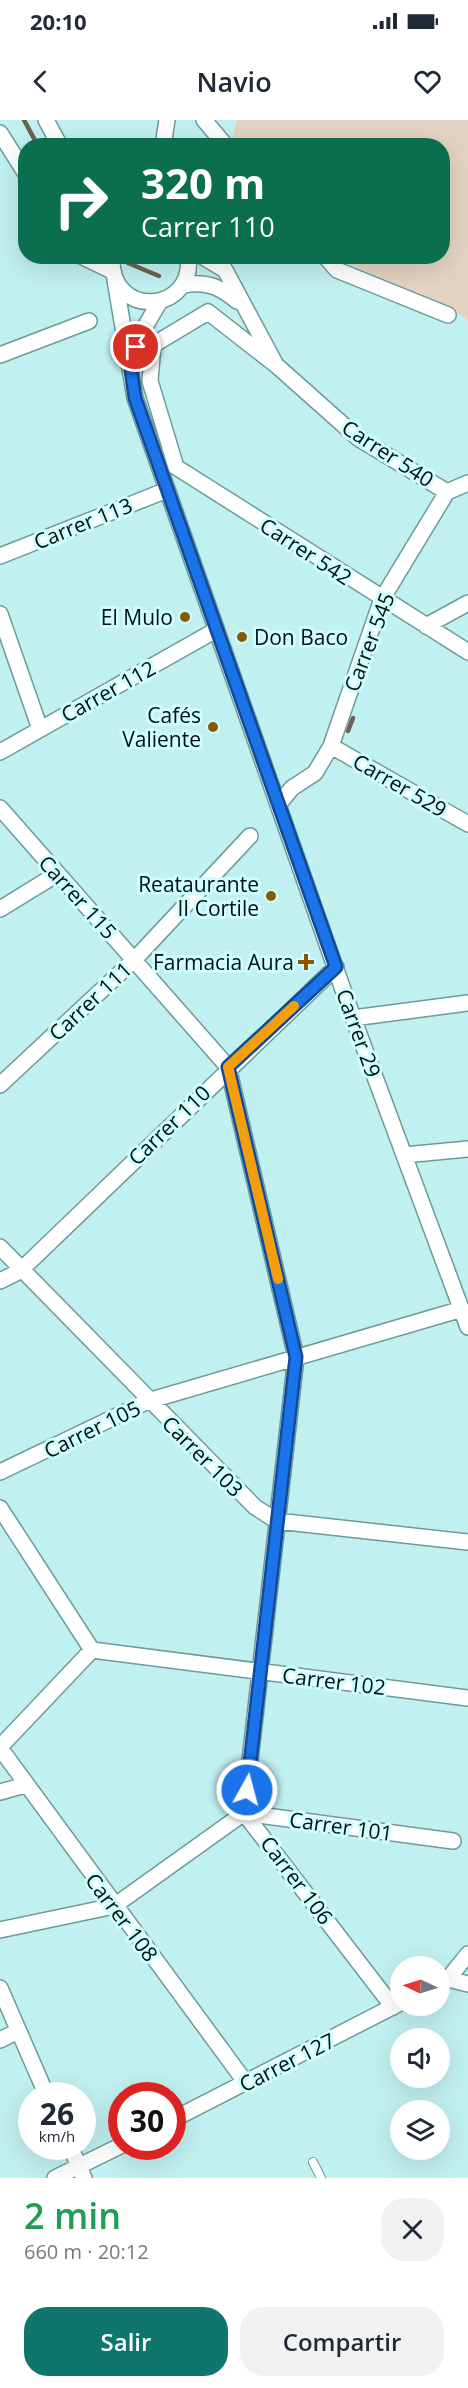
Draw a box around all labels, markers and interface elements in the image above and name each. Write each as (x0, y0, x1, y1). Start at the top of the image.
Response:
text: 20:10 (30, 6, 87, 36)
text: Navio (196, 63, 272, 100)
icon: back (24, 65, 57, 98)
icon: heart (411, 65, 444, 98)
text: 320 m (141, 154, 265, 211)
icon: right (42, 162, 120, 240)
text: Carrer 110 (141, 208, 275, 245)
pin (110, 321, 161, 372)
icon: arrive (119, 330, 152, 363)
street label: Carrer 540 (337, 413, 439, 493)
street label: Carrer 113 (30, 491, 136, 555)
street label: Carrer 542 (255, 511, 357, 591)
street label: Carrer 545 (337, 588, 401, 696)
place label: El Mulo (101, 603, 173, 631)
marker: El Mulo (178, 610, 192, 624)
place label: Don Baco (254, 623, 348, 651)
marker: Don Baco (235, 630, 249, 644)
street label: Carrer 112 (56, 654, 160, 728)
place label: Cafés Valiente (122, 701, 201, 753)
marker: Cafés Valiente (206, 720, 220, 734)
street label: Carrer 529 (348, 747, 452, 823)
street label: Carrer 115 (33, 849, 123, 945)
place label: Reataurante II Cortile (138, 870, 259, 922)
marker: Reataurante II Cortile (264, 889, 278, 903)
place label: Farmacia Aura (153, 948, 294, 976)
street label: Carrer 111 (42, 955, 138, 1047)
marker: Farmacia Aura (299, 955, 313, 969)
street label: Carrer 29 (330, 985, 388, 1081)
street label: Carrer 110 (122, 1079, 216, 1171)
street label: Carrer 105 (39, 1394, 145, 1464)
street label: Carrer 103 (156, 1409, 250, 1503)
street label: Carrer 102 (281, 1661, 387, 1701)
position arrow (215, 1758, 279, 1822)
street label: Carrer 101 (288, 1805, 394, 1847)
street label: Carrer 106 (255, 1830, 339, 1930)
street label: Carrer 108 (80, 1867, 164, 1967)
north arrow (390, 1956, 450, 2016)
map controls (390, 1956, 450, 2160)
street label: Carrer 127 (234, 2026, 340, 2098)
button: sound (390, 2028, 450, 2088)
speed limit sign: 30 (108, 2082, 186, 2160)
text: 26 (40, 2093, 74, 2134)
button: layers (390, 2100, 450, 2160)
text: km/h (39, 2126, 75, 2146)
text: 2 min (24, 2191, 121, 2240)
button: close (381, 2198, 444, 2261)
text: 660 m · 20:12 (24, 2238, 149, 2265)
button: Salir (24, 2307, 228, 2376)
button: Compartir (240, 2307, 444, 2376)

